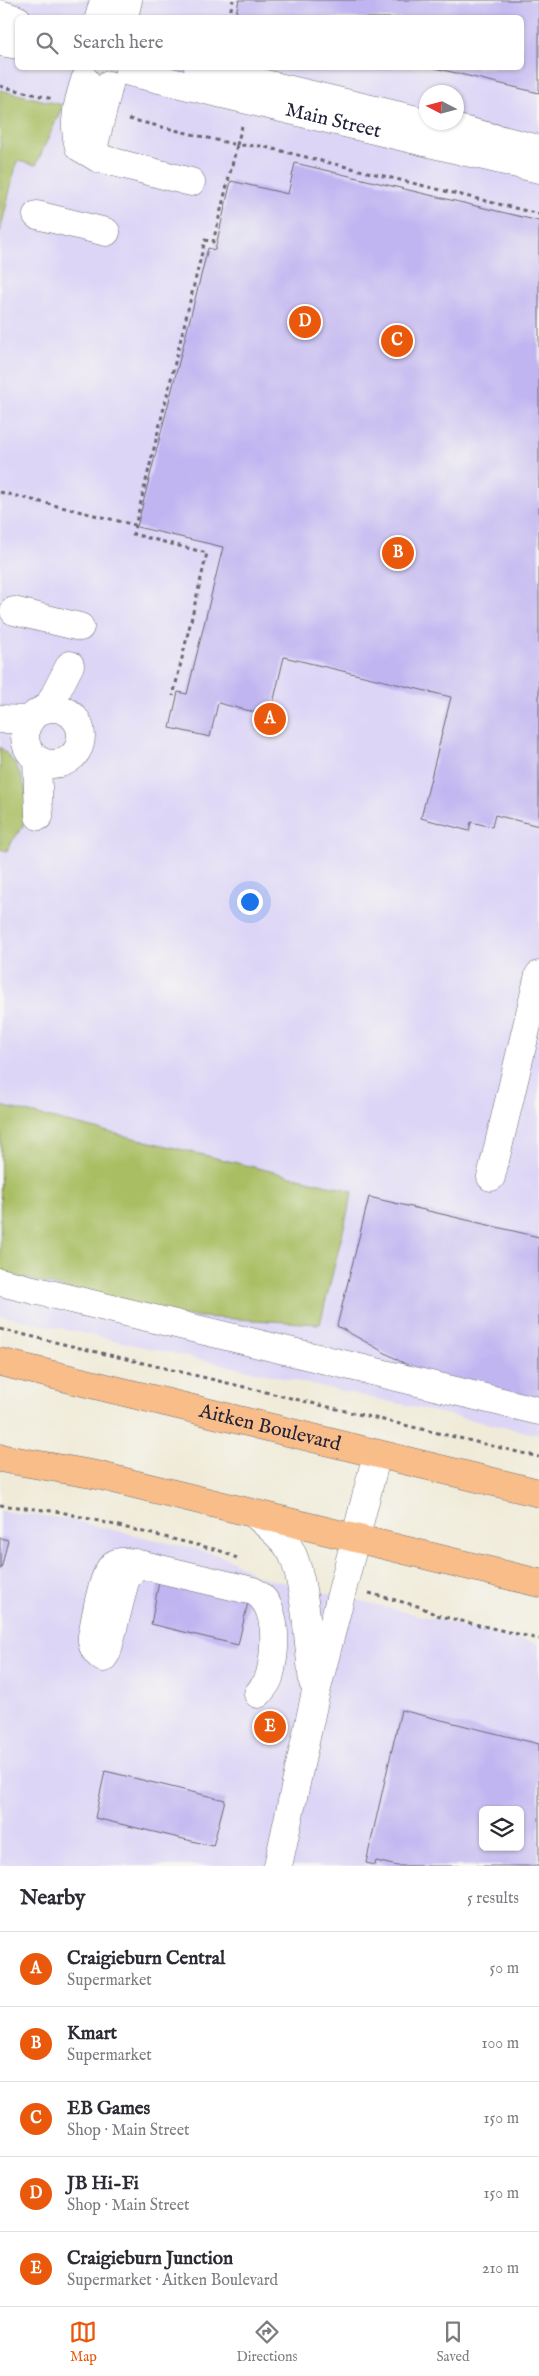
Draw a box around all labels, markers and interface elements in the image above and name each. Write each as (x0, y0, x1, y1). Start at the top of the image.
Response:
search box (15, 15, 524, 70)
icon: search (33, 29, 61, 57)
text: Search here (73, 31, 164, 55)
north arrow (419, 85, 464, 130)
street label: Main Street (283, 97, 384, 144)
pin: D (289, 303, 321, 341)
pin: C (381, 322, 413, 360)
pin: B (382, 534, 414, 572)
pin: A (254, 700, 286, 738)
your location (237, 889, 263, 915)
street label: Aitken Boulevard (196, 1398, 344, 1457)
pin: E (254, 1708, 286, 1746)
map controls (479, 1806, 524, 1851)
button: layers (479, 1806, 524, 1851)
text: Nearby (20, 1885, 85, 1912)
text: 5 results (467, 1889, 519, 1909)
text: Craigieburn Central (67, 1947, 225, 1971)
text: A (31, 1959, 41, 1979)
text: 50 m (490, 1959, 519, 1979)
text: Supermarket (67, 1971, 152, 1991)
text: Kmart (67, 2022, 117, 2046)
text: B (31, 2034, 41, 2054)
text: 100 m (482, 2034, 519, 2054)
text: Supermarket (67, 2046, 152, 2066)
text: EB Games (67, 2097, 150, 2121)
text: C (30, 2109, 42, 2129)
text: 150 m (484, 2109, 519, 2129)
text: Shop · Main Street (67, 2121, 189, 2141)
text: JB Hi-Fi (67, 2172, 139, 2196)
text: D (30, 2184, 42, 2204)
text: 150 m (484, 2184, 519, 2204)
text: Shop · Main Street (67, 2196, 189, 2216)
text: Craigieburn Junction (67, 2247, 233, 2271)
text: E (30, 2259, 42, 2279)
text: 210 m (482, 2259, 519, 2279)
text: Supermarket · Aitken Boulevard (67, 2271, 278, 2291)
tab: Map (69, 2318, 97, 2366)
tab: Directions (236, 2318, 297, 2366)
tab: Saved (436, 2318, 469, 2366)

